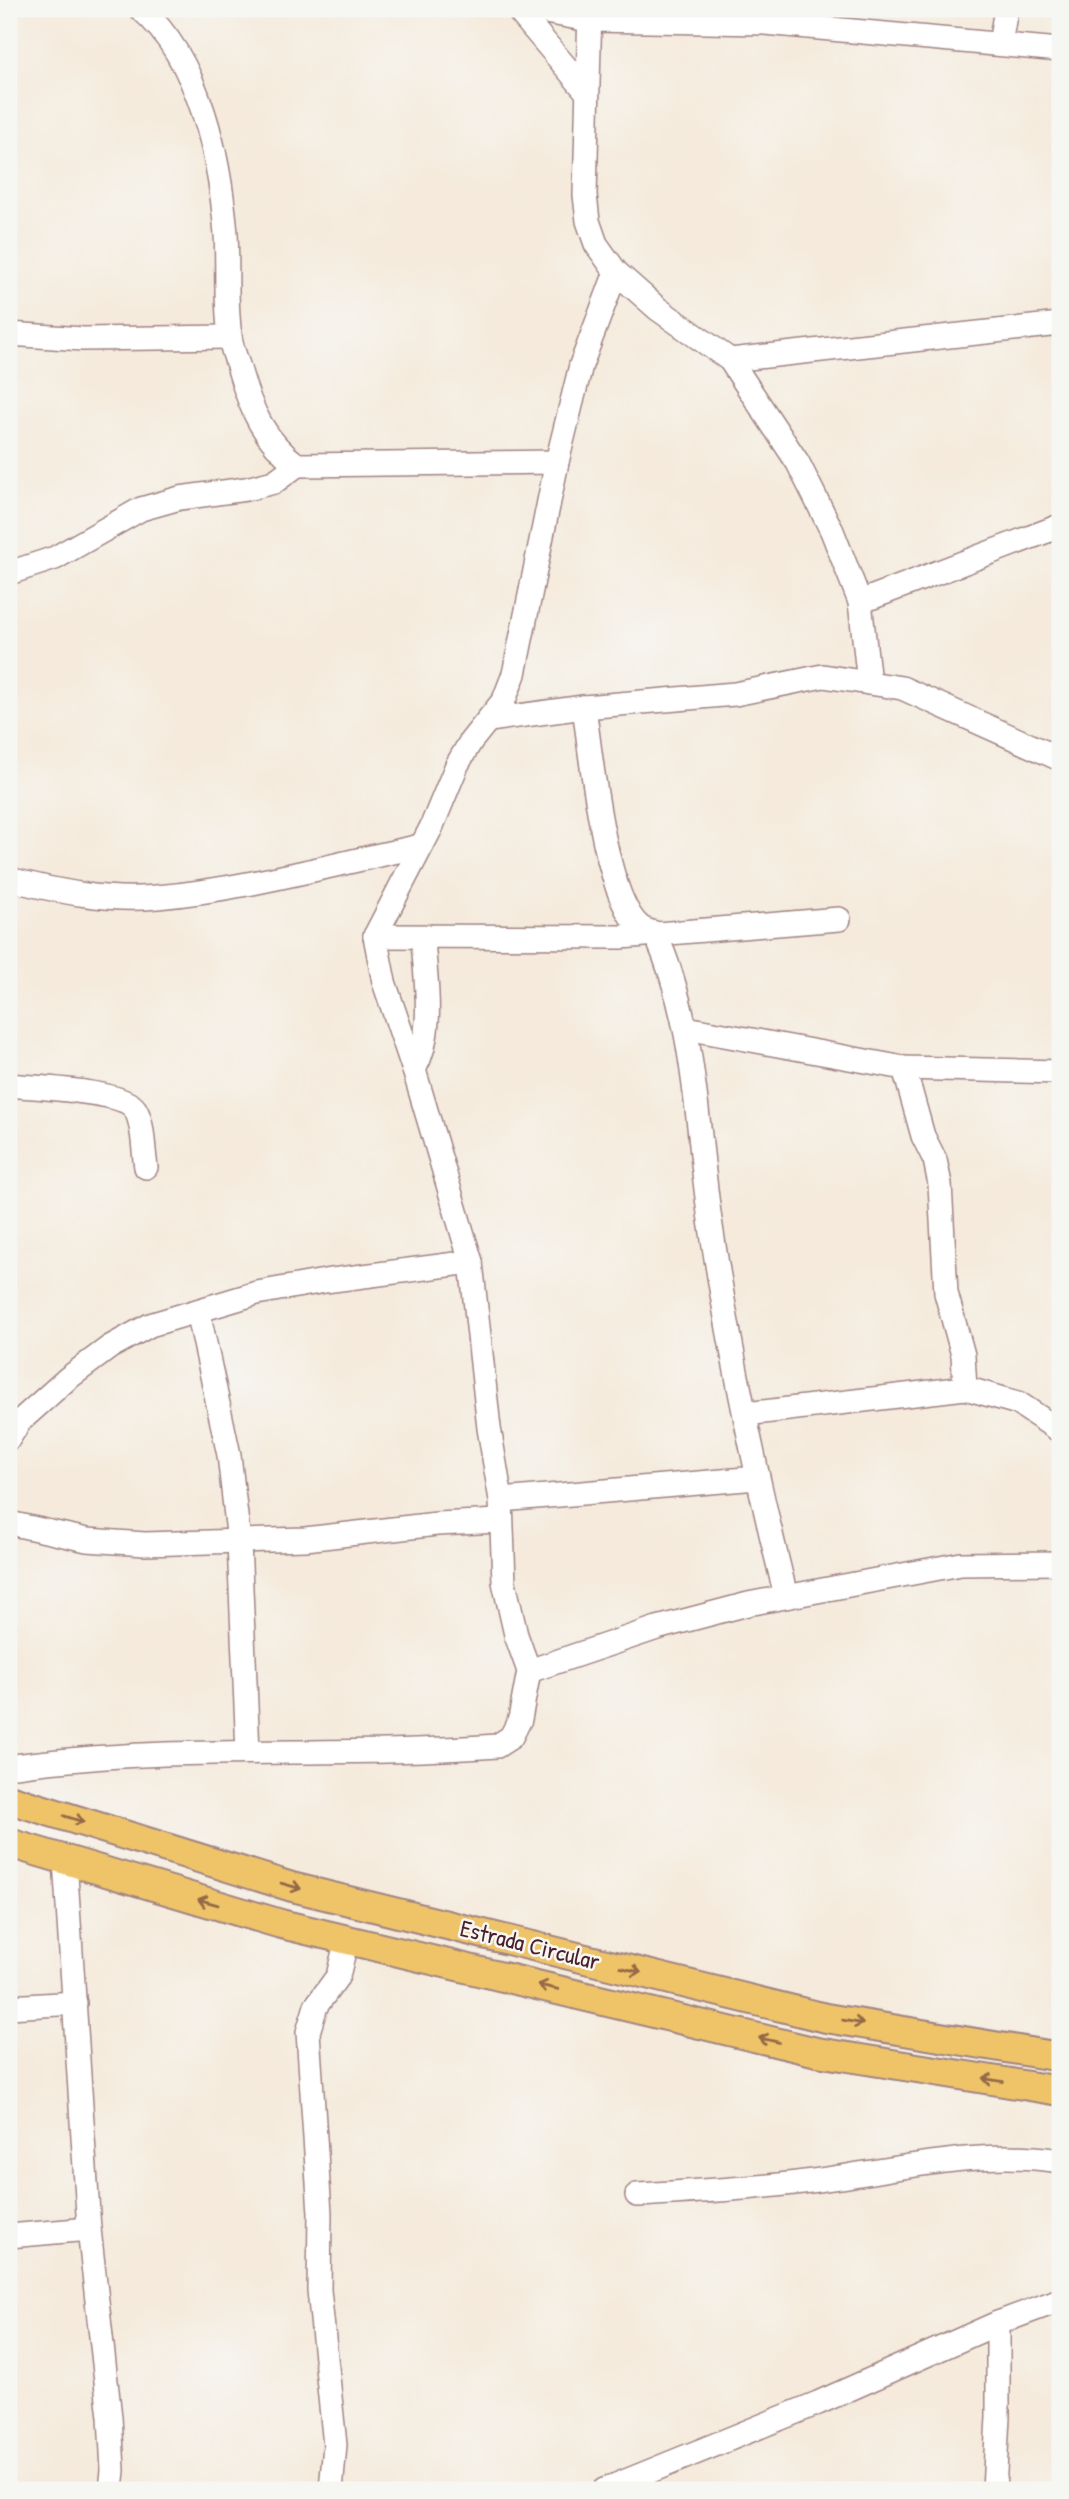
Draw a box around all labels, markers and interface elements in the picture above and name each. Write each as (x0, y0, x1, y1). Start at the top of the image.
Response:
one-way arrow (63, 1814, 85, 1827)
one-way arrow (280, 1880, 302, 1893)
one-way arrow (198, 1895, 220, 1908)
street label: Estrada Circular (457, 1911, 603, 1977)
one-way arrow (619, 1964, 642, 1977)
one-way arrow (537, 1980, 560, 1993)
one-way arrow (841, 2016, 864, 2029)
one-way arrow (758, 2033, 781, 2046)
one-way arrow (982, 2073, 1005, 2086)

